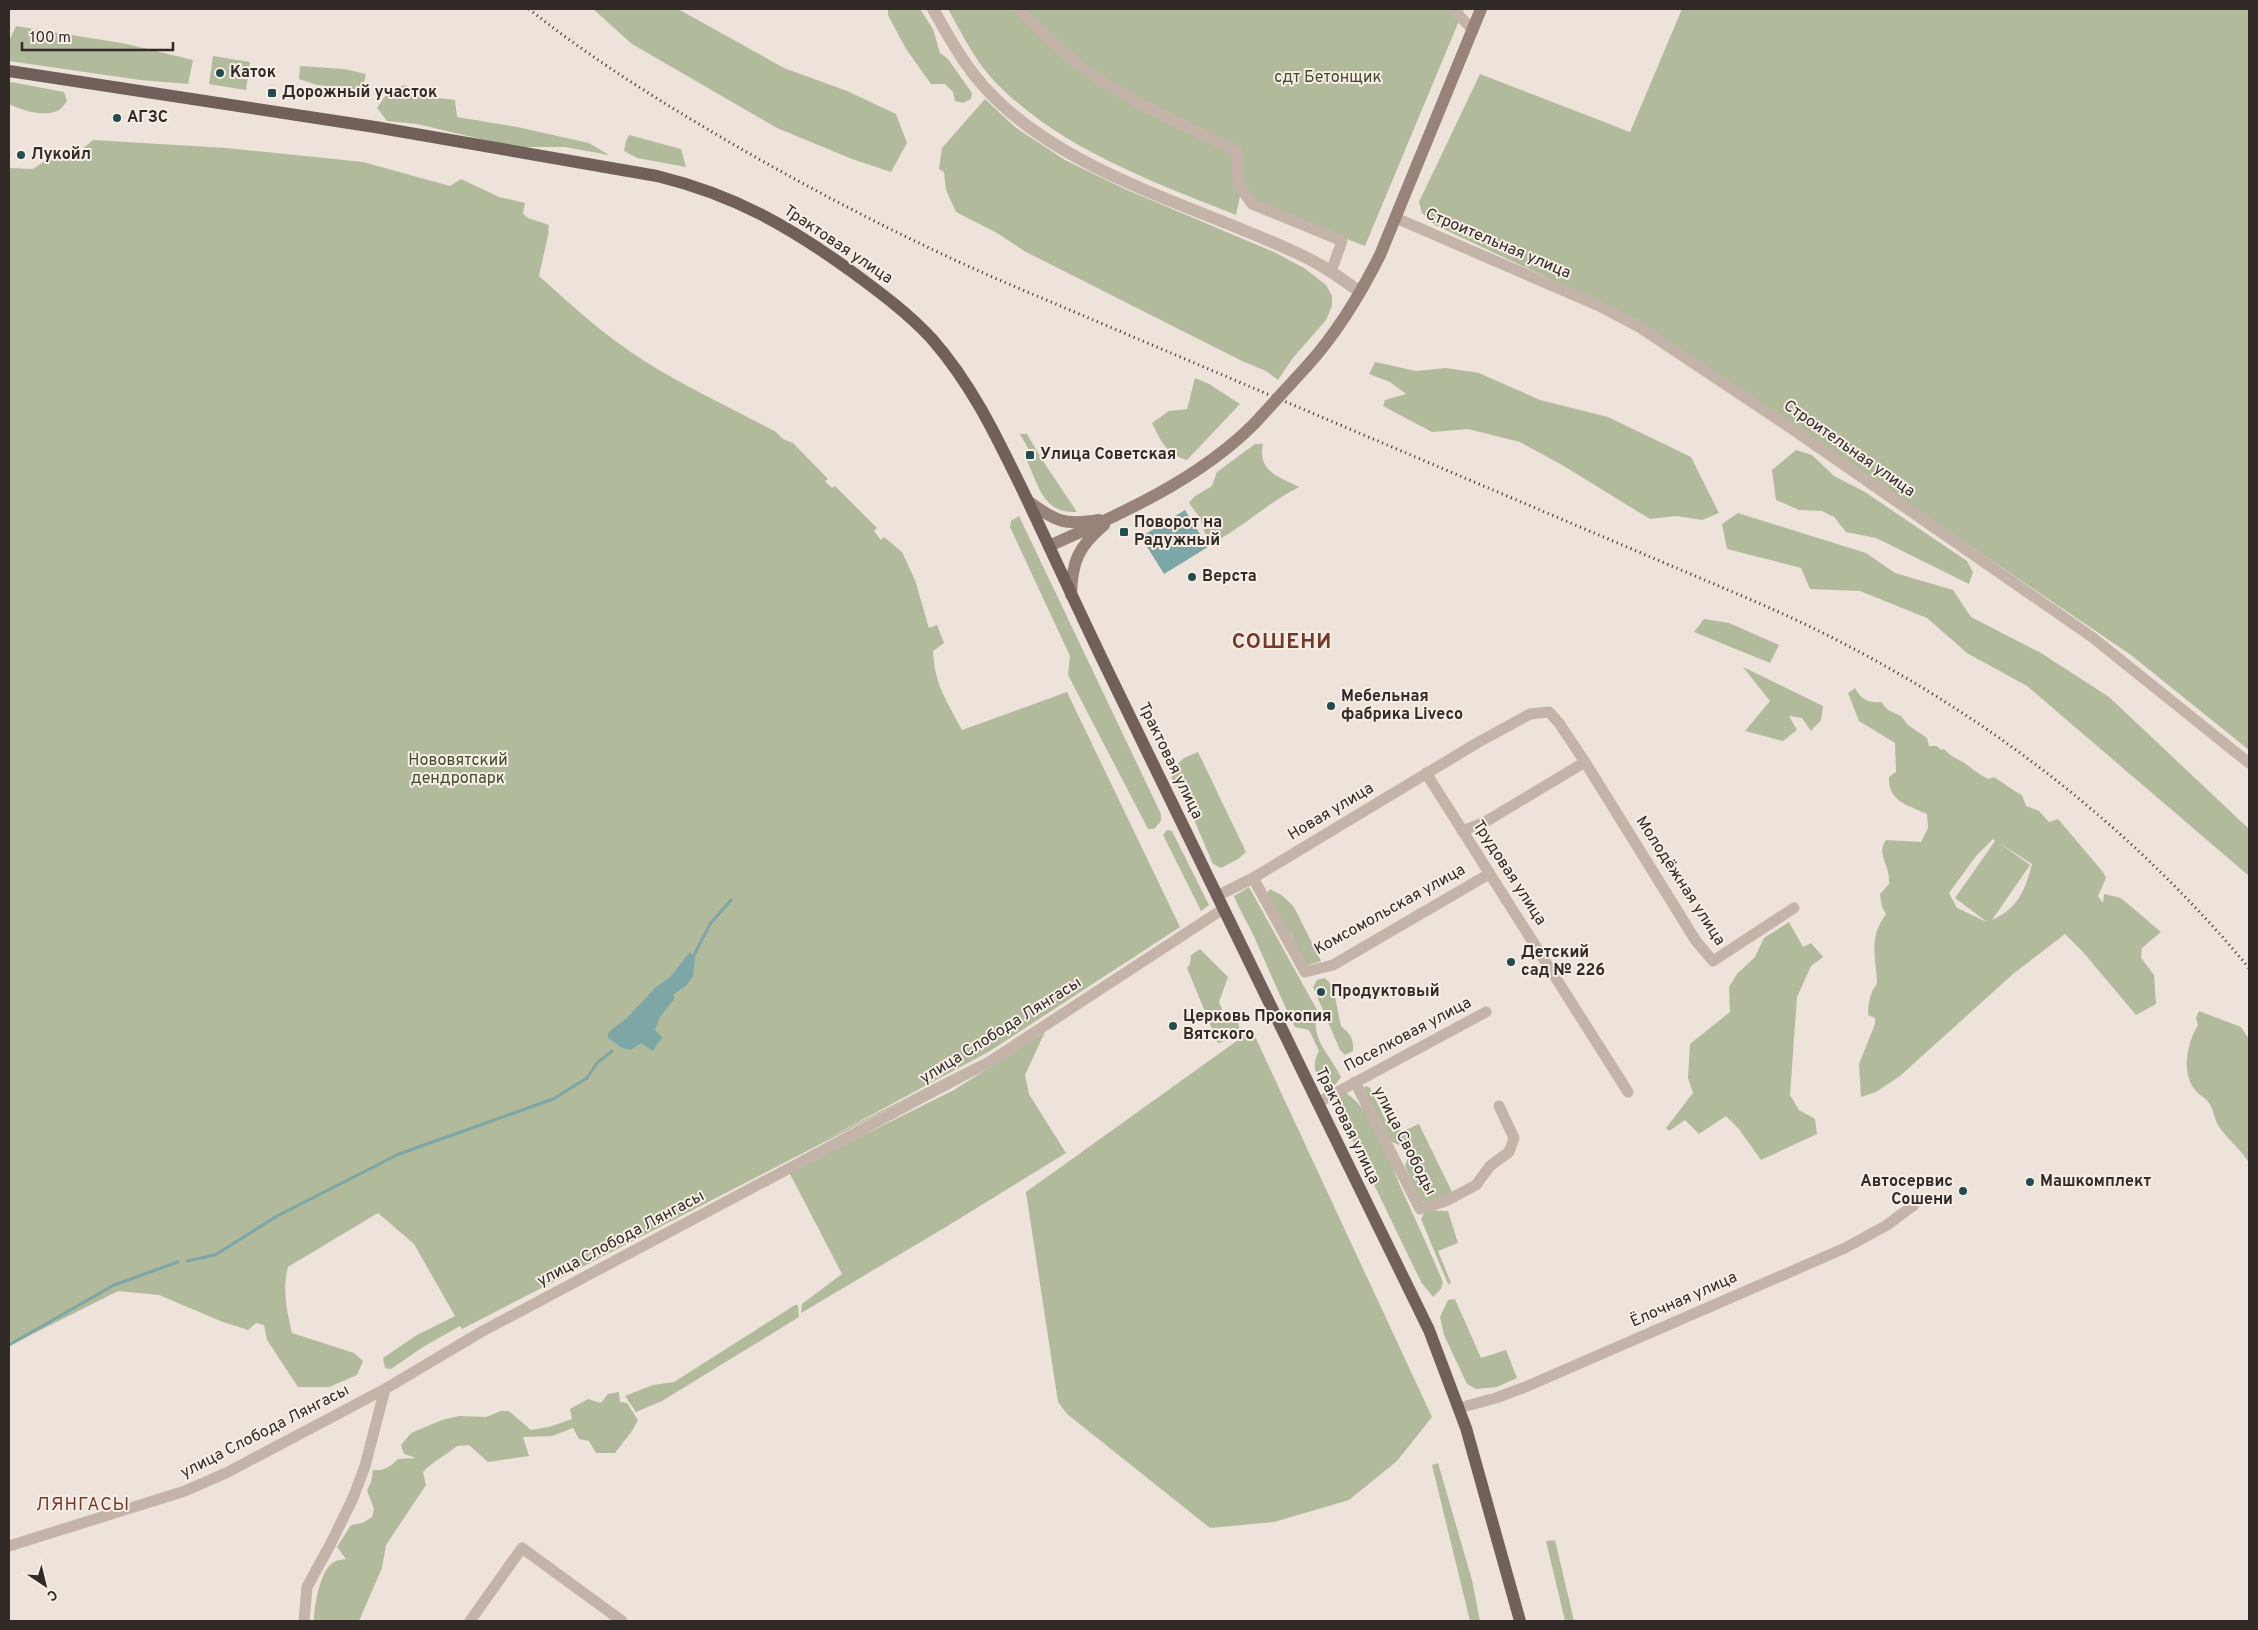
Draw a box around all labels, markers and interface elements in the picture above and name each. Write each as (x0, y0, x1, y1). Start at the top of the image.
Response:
scale bar (22, 20, 174, 52)
text: 100 m (30, 29, 71, 48)
place label: Каток (230, 63, 276, 83)
marker: Каток (214, 67, 226, 79)
park label: сдт Бетонщик (1274, 68, 1382, 88)
place label: Дорожный участок (282, 83, 437, 103)
marker: Дорожный участок (266, 87, 278, 99)
place label: АГЗС (127, 108, 168, 128)
marker: АГЗС (111, 112, 123, 124)
place label: Лукойл (31, 145, 91, 165)
marker: Лукойл (15, 149, 27, 161)
street label: Трактовая улица (780, 201, 896, 289)
street label: Строительная улица (1422, 204, 1574, 284)
street label: Строительная улица (1779, 396, 1919, 502)
place label: Улица Советская (1040, 445, 1176, 465)
marker: Улица Советская (1024, 449, 1036, 461)
place label: Поворот на Радужный (1134, 513, 1222, 551)
marker: Поворот на Радужный (1118, 526, 1130, 538)
place label: Верста (1202, 567, 1257, 587)
marker: Верста (1186, 571, 1198, 583)
district label: СОШЕНИ (1232, 629, 1332, 656)
place label: Мебельная фабрика Liveco (1341, 687, 1463, 725)
street label: Трактовая улица (1133, 699, 1207, 823)
marker: Мебельная фабрика Liveco (1325, 700, 1337, 712)
park label: Нововятский дендропарк (408, 751, 508, 789)
street label: Новая улица (1284, 779, 1378, 845)
street label: Молодёжная улица (1631, 813, 1729, 949)
street label: Трудовая улица (1468, 817, 1550, 929)
street label: Комсомольская улица (1311, 860, 1469, 960)
place label: Детский сад № 226 (1521, 943, 1605, 981)
marker: Детский сад № 226 (1505, 956, 1517, 968)
street label: улица Слобода Лянгасы (917, 973, 1085, 1089)
place label: Продуктовый (1331, 982, 1440, 1002)
marker: Продуктовый (1315, 986, 1327, 998)
street label: Поселковая улица (1341, 993, 1475, 1077)
place label: Церковь Прокопия Вятского (1183, 1007, 1332, 1045)
marker: Церковь Прокопия Вятского (1167, 1020, 1179, 1032)
street label: Трактовая улица (1310, 1064, 1384, 1188)
street label: улица Свободы (1368, 1083, 1440, 1199)
place label: Автосервис Сошени (1860, 1172, 1953, 1210)
place label: Машкомплект (2040, 1172, 2151, 1192)
marker: Машкомплект (2024, 1176, 2036, 1188)
marker: Автосервис Сошени (1957, 1185, 1969, 1197)
street label: улица Слобода Лянгасы (534, 1186, 708, 1292)
street label: Ёлочная улица (1627, 1266, 1740, 1332)
street label: улица Слобода Лянгасы (177, 1381, 353, 1483)
district label: ЛЯНГАСЫ (36, 1494, 130, 1517)
north arrow (20, 1560, 70, 1610)
text: С (43, 1585, 60, 1604)

